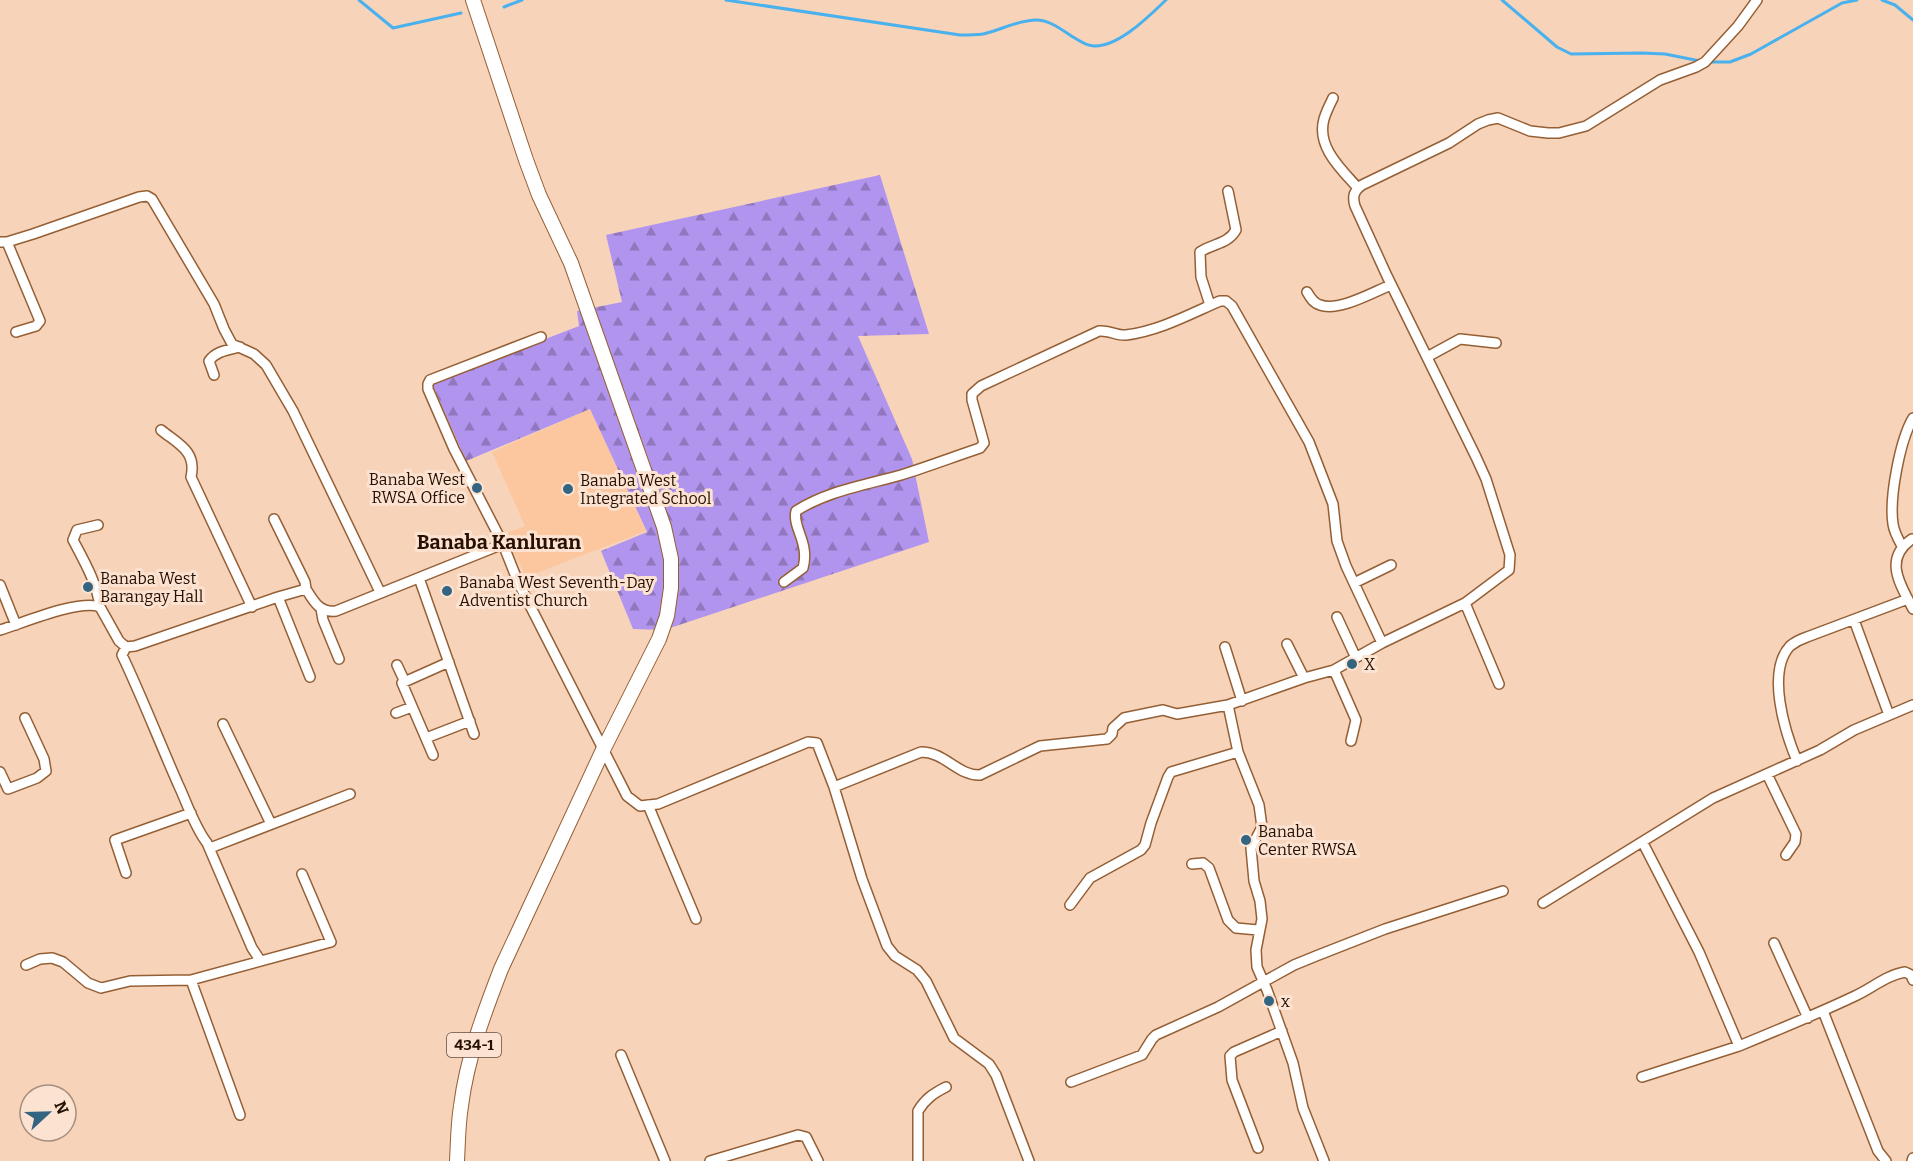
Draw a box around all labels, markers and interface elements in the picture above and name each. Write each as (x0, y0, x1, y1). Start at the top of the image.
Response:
place label: Banaba West RWSA Office (369, 470, 465, 507)
place label: Banaba West Integrated School (580, 471, 712, 508)
marker: Banaba West RWSA Office (470, 481, 484, 495)
marker: Banaba West Integrated School (561, 482, 575, 496)
district label: Banaba Kanluran (417, 530, 581, 554)
place label: Banaba West Barangay Hall (100, 569, 204, 606)
place label: Banaba West Seventh-Day Adventist Church (459, 573, 655, 610)
marker: Banaba West Barangay Hall (81, 580, 95, 594)
marker: Banaba West Seventh-Day Adventist Church (440, 584, 454, 598)
place label: X (1364, 655, 1375, 674)
marker: X (1345, 657, 1359, 671)
place label: Banaba Center RWSA (1258, 822, 1358, 859)
marker: Banaba Center RWSA (1239, 833, 1253, 847)
place label: x (1281, 992, 1290, 1011)
marker: x (1262, 994, 1276, 1008)
road number: 434-1 (447, 1033, 501, 1057)
north arrow (18, 1083, 78, 1143)
text: N (50, 1098, 73, 1117)

